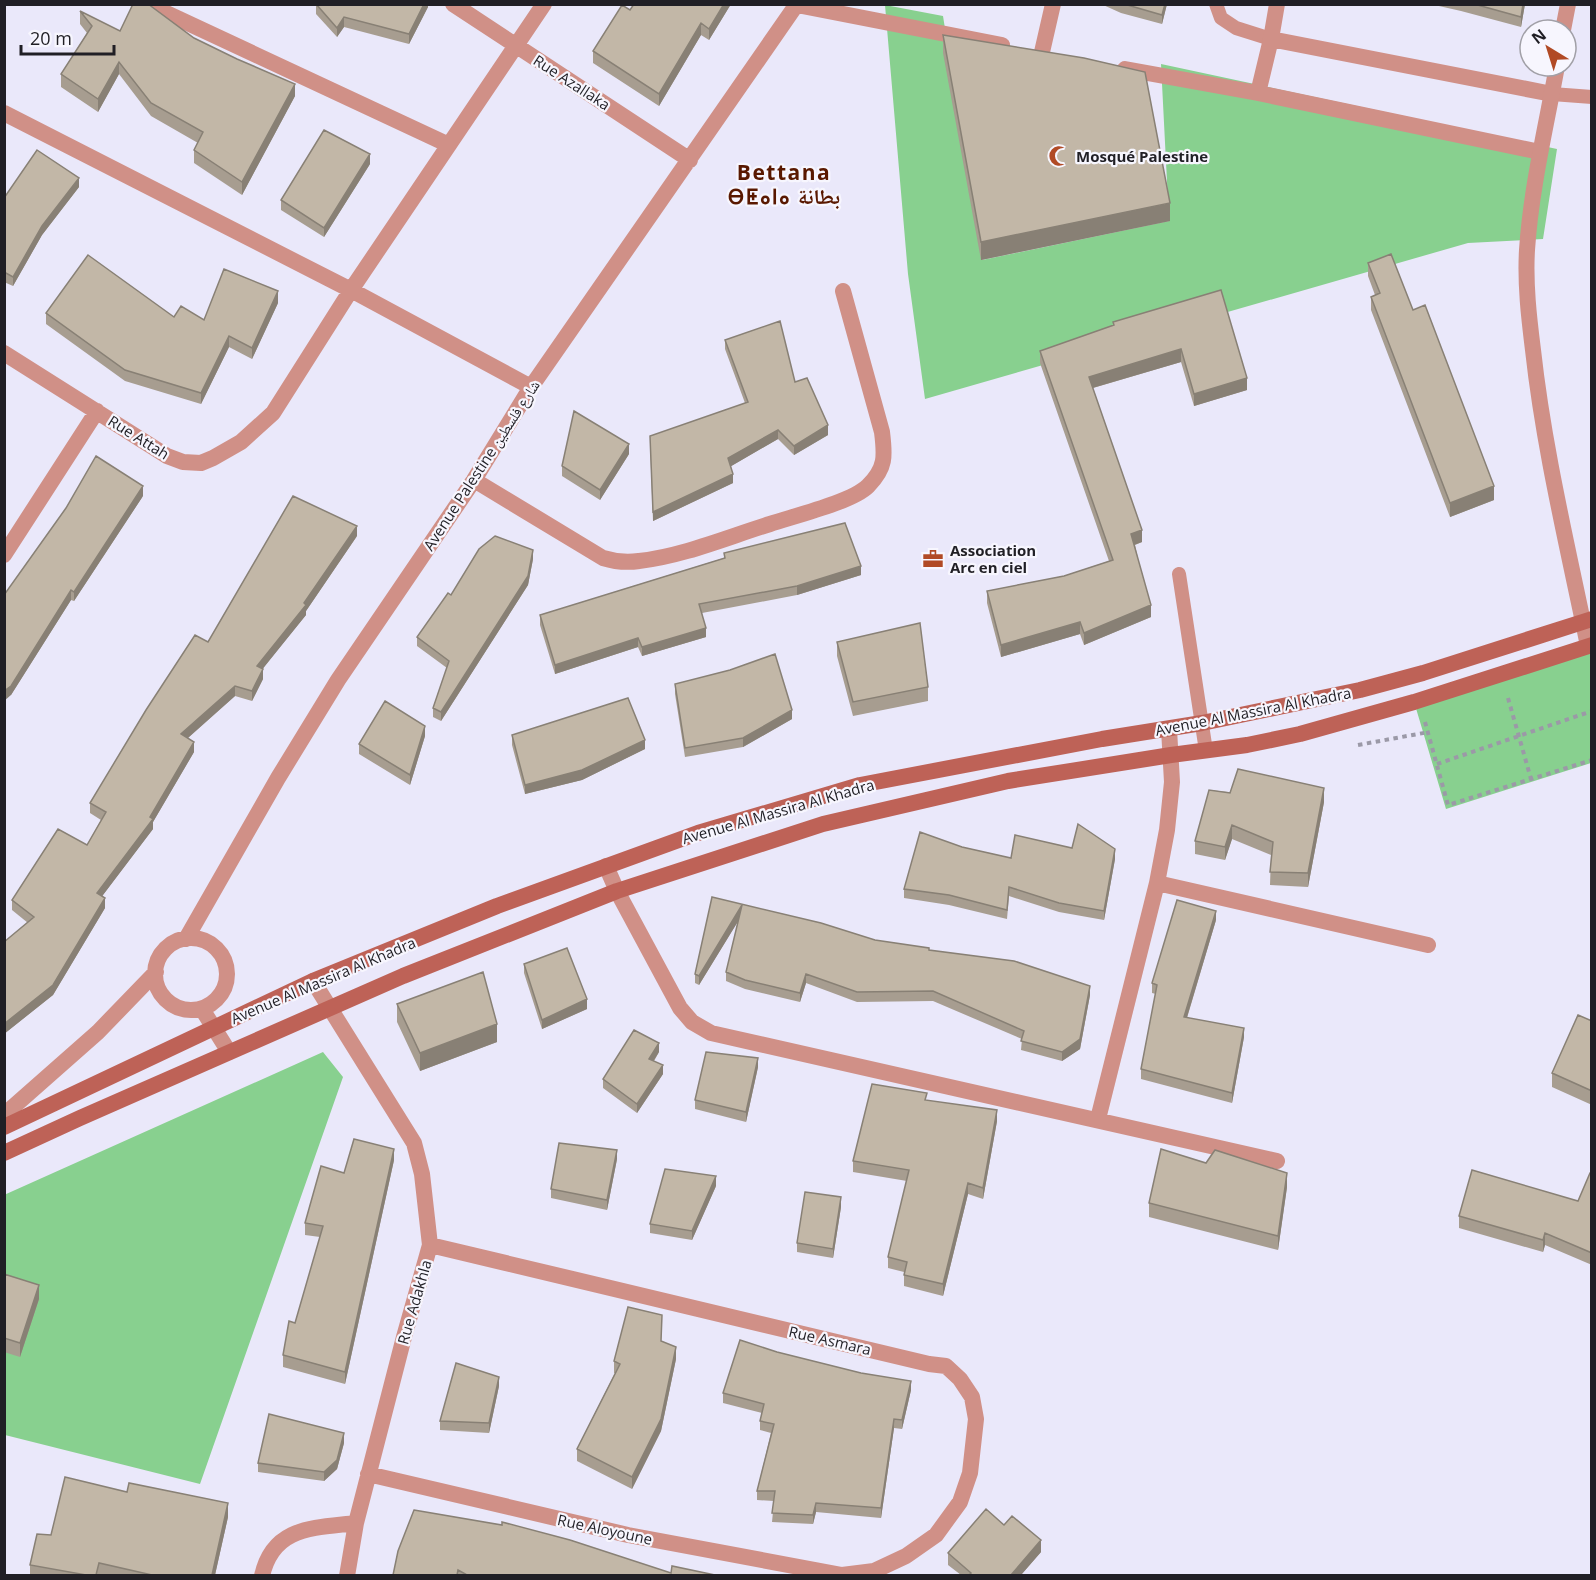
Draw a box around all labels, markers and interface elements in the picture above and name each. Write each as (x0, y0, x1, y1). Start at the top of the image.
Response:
scale bar (21, 18, 114, 56)
north arrow (1518, 18, 1578, 78)
text: N (1527, 24, 1551, 49)
text: 20 m (30, 26, 72, 50)
street label: Rue Azallaka (530, 50, 614, 114)
mosque icon: Mosqué Palestine (1047, 144, 1071, 168)
place label: Mosqué Palestine (1076, 146, 1208, 166)
district label: Bettana ⴱⵟⴰⵏⴰ بطانة (728, 158, 840, 210)
street label: Avenue Palestine شارع فلسطين (418, 376, 545, 555)
street label: Rue Attah (105, 410, 173, 464)
place label: Association Arc en ciel (950, 540, 1036, 577)
office icon: Association Arc en ciel (921, 547, 945, 571)
street label: Avenue Al Massira Al Khadra (1153, 682, 1353, 740)
street label: Avenue Al Massira Al Khadra (680, 774, 876, 848)
street label: Avenue Al Massira Al Khadra (227, 932, 419, 1028)
street label: Rue Adakhla (392, 1257, 436, 1347)
street label: Rue Asmara (787, 1321, 873, 1359)
street label: Rue Aloyoune (556, 1509, 654, 1549)

